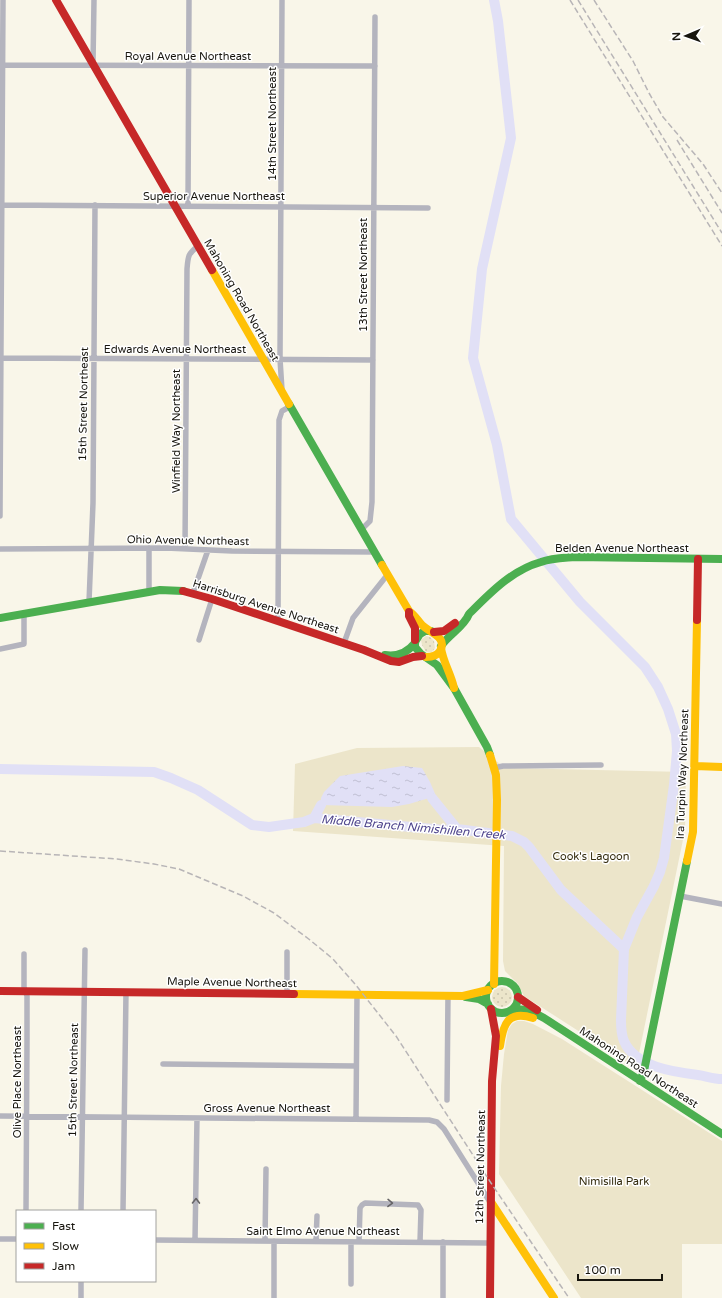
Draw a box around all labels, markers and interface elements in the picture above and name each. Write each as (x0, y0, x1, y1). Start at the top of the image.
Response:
north arrow (666, 16, 706, 56)
text: N (670, 32, 683, 41)
street label: Royal Avenue Northeast (125, 50, 251, 63)
street label: 14th Street Northeast (266, 67, 279, 181)
street label: Superior Avenue Northeast (143, 190, 285, 203)
street label: 13th Street Northeast (357, 218, 370, 332)
street label: Mahoning Road Northeast (201, 237, 282, 364)
street label: Edwards Avenue Northeast (104, 343, 246, 356)
street label: 15th Street Northeast (76, 347, 91, 461)
street label: Winfield Way Northeast (170, 369, 183, 493)
street label: Ohio Avenue Northeast (127, 533, 249, 548)
street label: Belden Avenue Northeast (555, 542, 689, 555)
street label: Harrisburg Avenue Northeast (191, 577, 341, 636)
street label: Ira Turpin Way Northeast (674, 709, 691, 839)
water label: Middle Branch Nimishillen Creek (320, 812, 507, 842)
park label: Cook's Lagoon (553, 850, 629, 863)
street label: Maple Avenue Northeast (167, 975, 297, 990)
street label: 15th Street Northeast (66, 1023, 81, 1137)
street label: Mahoning Road Northeast (577, 1024, 701, 1111)
street label: Olive Place Northeast (11, 1026, 24, 1138)
street label: Gross Avenue Northeast (203, 1102, 331, 1115)
street label: 12th Street Northeast (473, 1110, 488, 1224)
park label: Nimisilla Park (579, 1175, 649, 1188)
one-way arrow (192, 1198, 200, 1204)
one-way arrow (387, 1199, 393, 1207)
legend (16, 1210, 156, 1282)
text: Fast (52, 1219, 76, 1233)
street label: Saint Elmo Avenue Northeast (246, 1225, 400, 1238)
text: Slow (52, 1239, 79, 1253)
scale bar (578, 1256, 662, 1282)
text: Jam (52, 1259, 75, 1273)
text: 100 m (584, 1263, 621, 1277)

